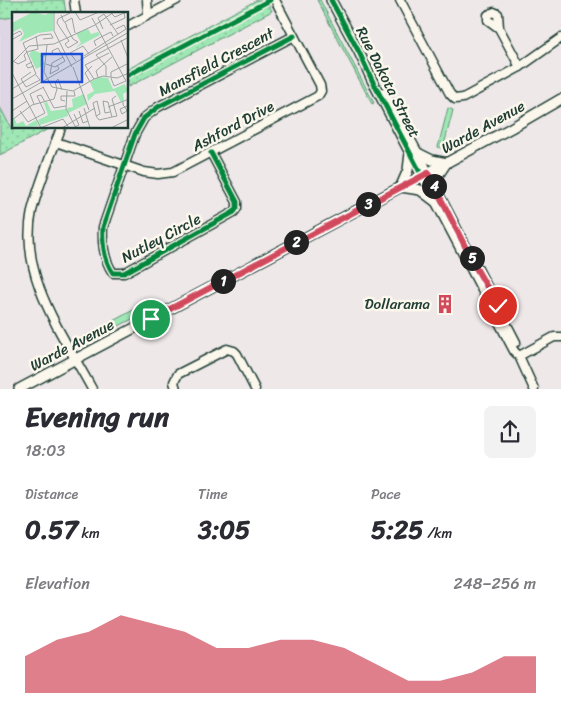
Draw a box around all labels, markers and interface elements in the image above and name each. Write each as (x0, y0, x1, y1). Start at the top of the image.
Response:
inset map (12, 12, 129, 129)
street label: Mansfield Crescent (153, 20, 279, 103)
street label: Rue Dakota Street (349, 22, 427, 143)
street label: Ashford Drive (186, 93, 279, 159)
street label: Warde Avenue (436, 93, 530, 161)
pin: 4 (422, 174, 446, 198)
text: 4 (430, 174, 439, 199)
pin: 3 (356, 192, 380, 216)
text: 3 (365, 192, 372, 217)
street label: Nutley Circle (116, 206, 206, 270)
pin: 2 (284, 230, 308, 254)
text: 2 (292, 230, 301, 255)
pin: 5 (460, 246, 484, 270)
text: 5 (468, 246, 477, 271)
pin: 1 (210, 268, 236, 294)
text: 1 (220, 269, 227, 294)
pin (477, 285, 519, 327)
place label: Dollarama (365, 291, 430, 317)
icon: check (484, 292, 512, 320)
building icon: Dollarama (434, 293, 456, 315)
pin (130, 298, 172, 340)
icon: arrive (137, 305, 165, 333)
street label: Warde Avenue (25, 312, 119, 378)
text: Evening run (25, 392, 169, 441)
button: share (484, 406, 536, 458)
text: 18:03 (25, 436, 65, 465)
text: Distance (25, 482, 78, 507)
text: Time (198, 482, 228, 507)
text: Pace (371, 482, 401, 507)
text: 0.57 (25, 507, 78, 552)
text: 3:05 (198, 507, 250, 552)
text: 5:25 (371, 507, 424, 552)
text: km (78, 521, 100, 546)
text: /km (424, 521, 452, 546)
text: Elevation (25, 569, 90, 598)
text: 248–256 m (454, 569, 536, 598)

